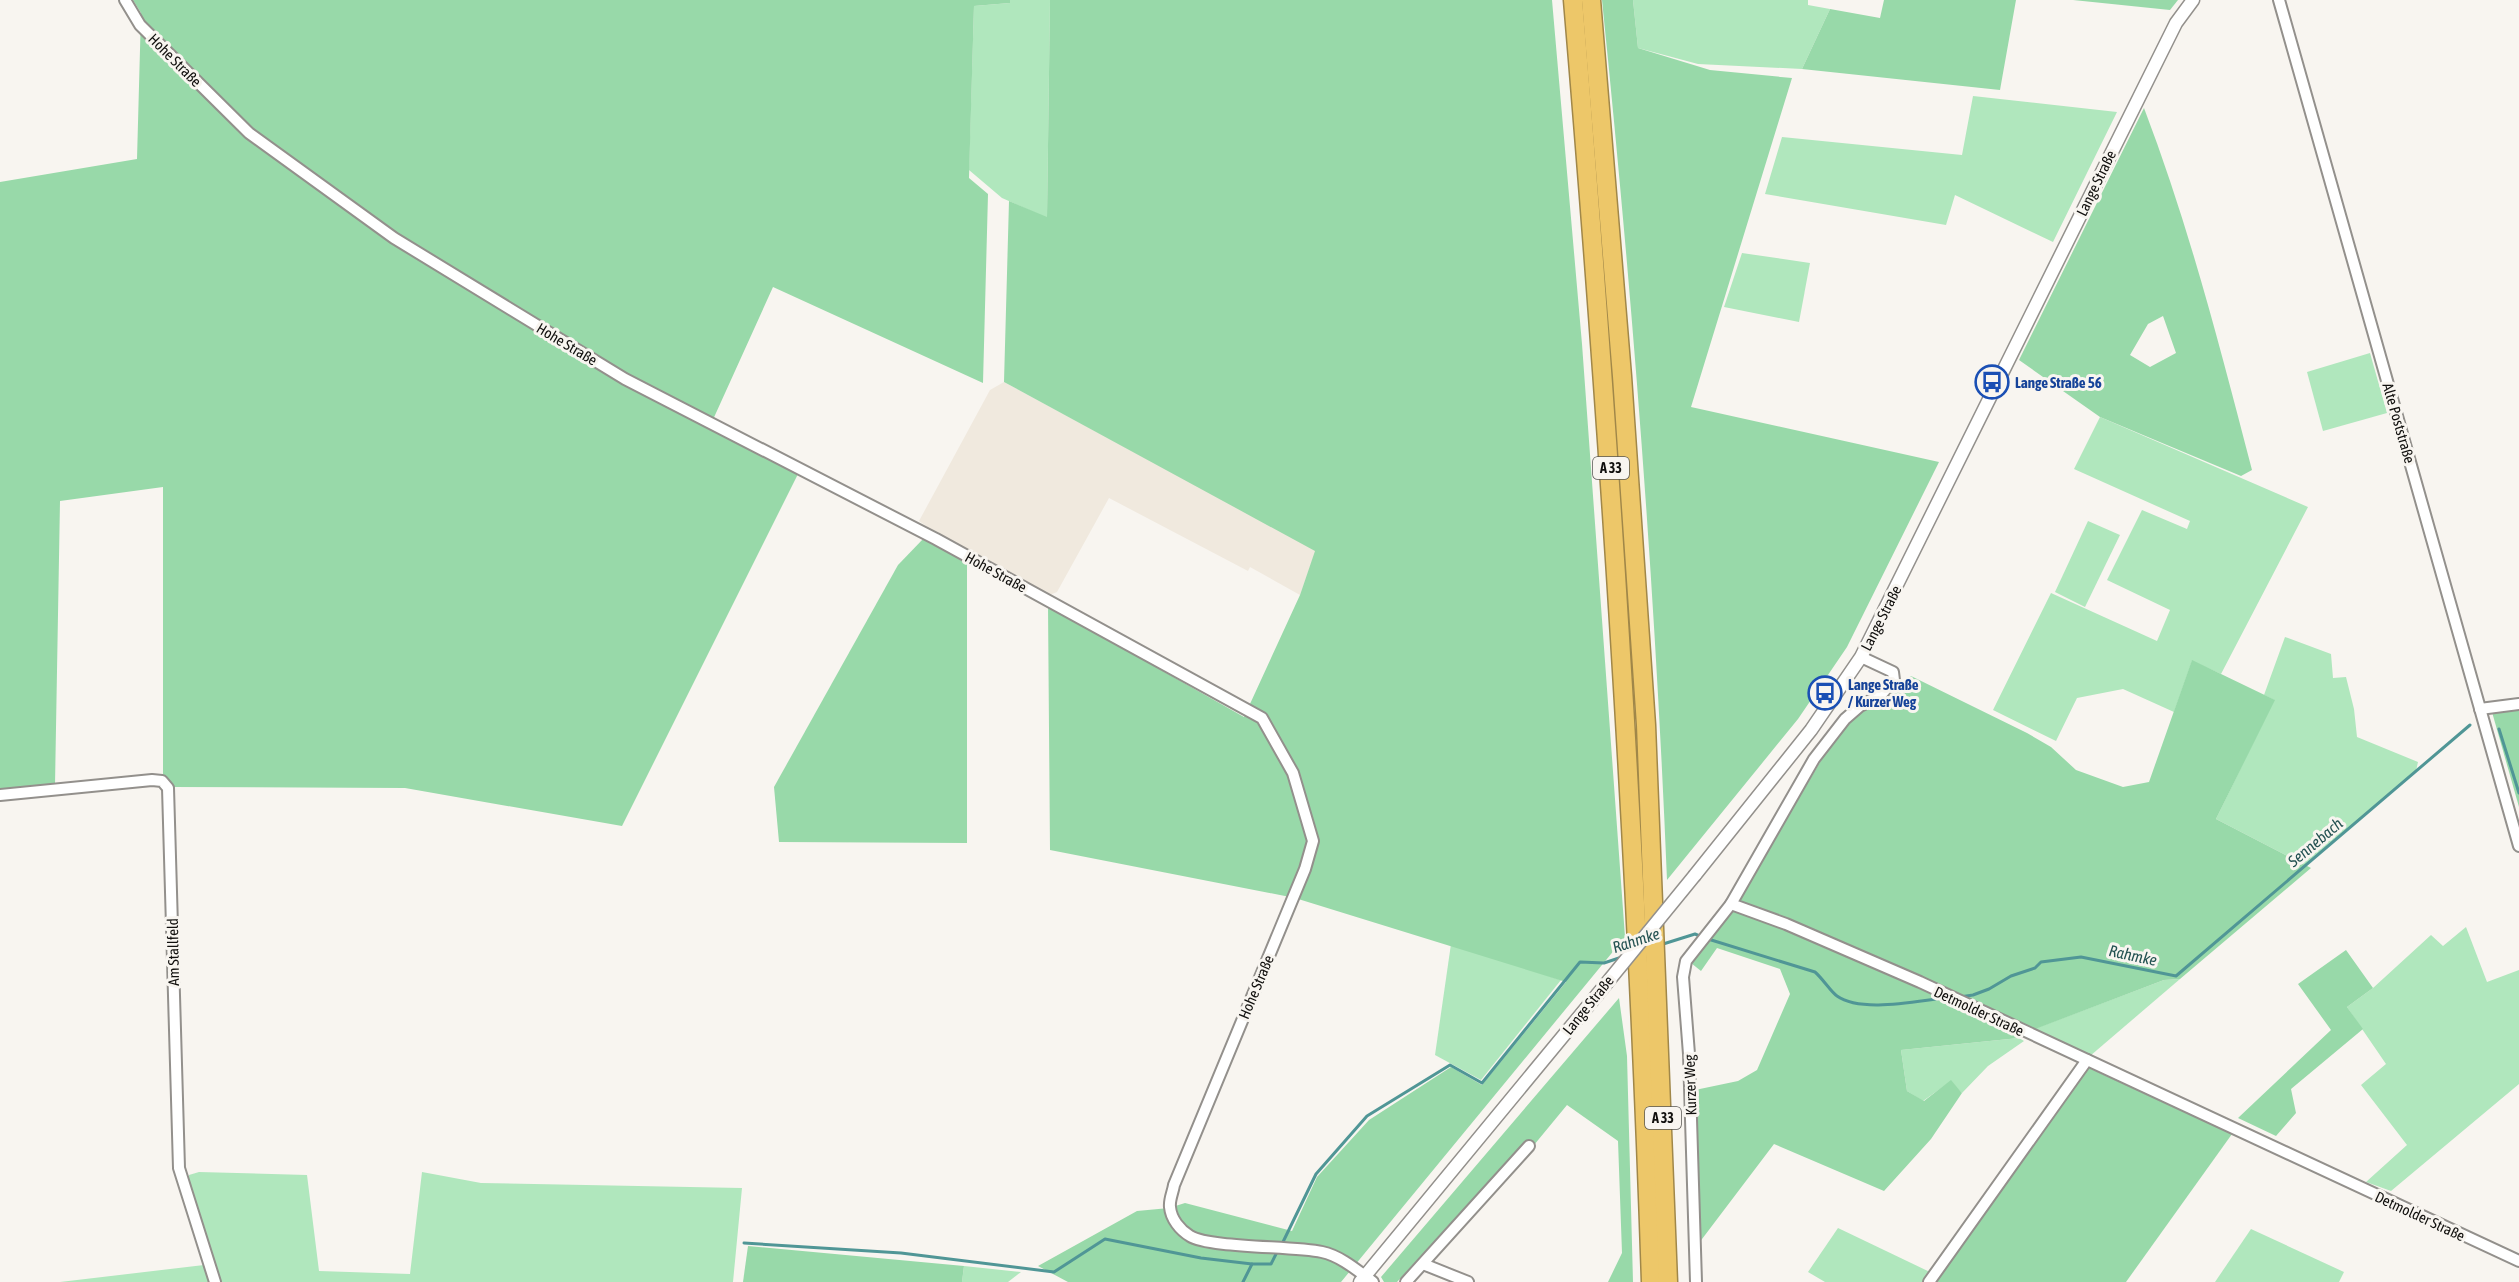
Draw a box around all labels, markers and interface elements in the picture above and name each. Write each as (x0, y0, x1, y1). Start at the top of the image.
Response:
street label: Hohe Straße (145, 30, 205, 90)
street label: Lange Straße (2073, 147, 2119, 218)
street label: Hohe Straße (534, 319, 600, 369)
bus stop icon: Lange Straße 56 (1974, 364, 2010, 400)
place label: Lange Straße 56 (2015, 374, 2102, 391)
street label: Alte Poststraße (2379, 381, 2419, 465)
road number: A 33 (1593, 457, 1629, 479)
street label: Hohe Straße (962, 548, 1030, 596)
street label: Lange Straße (1857, 582, 1905, 653)
bus stop icon: Lange Straße / Kurzer Weg (1807, 675, 1843, 711)
place label: Lange Straße / Kurzer Weg (1848, 676, 1919, 710)
water label: Sennebach (2283, 814, 2346, 871)
street label: Am Stallfeld (164, 918, 182, 986)
water label: Rahmke (1610, 924, 1662, 956)
water label: Rahmke (2107, 941, 2159, 969)
street label: Hohe Straße (1235, 952, 1277, 1021)
street label: Lange Straße (1559, 972, 1617, 1038)
street label: Detmolder Straße (1931, 983, 2027, 1039)
street label: Kurzer Weg (1680, 1054, 1700, 1116)
road number: A 33 (1645, 1107, 1681, 1129)
street label: Detmolder Straße (2372, 1188, 2468, 1244)

